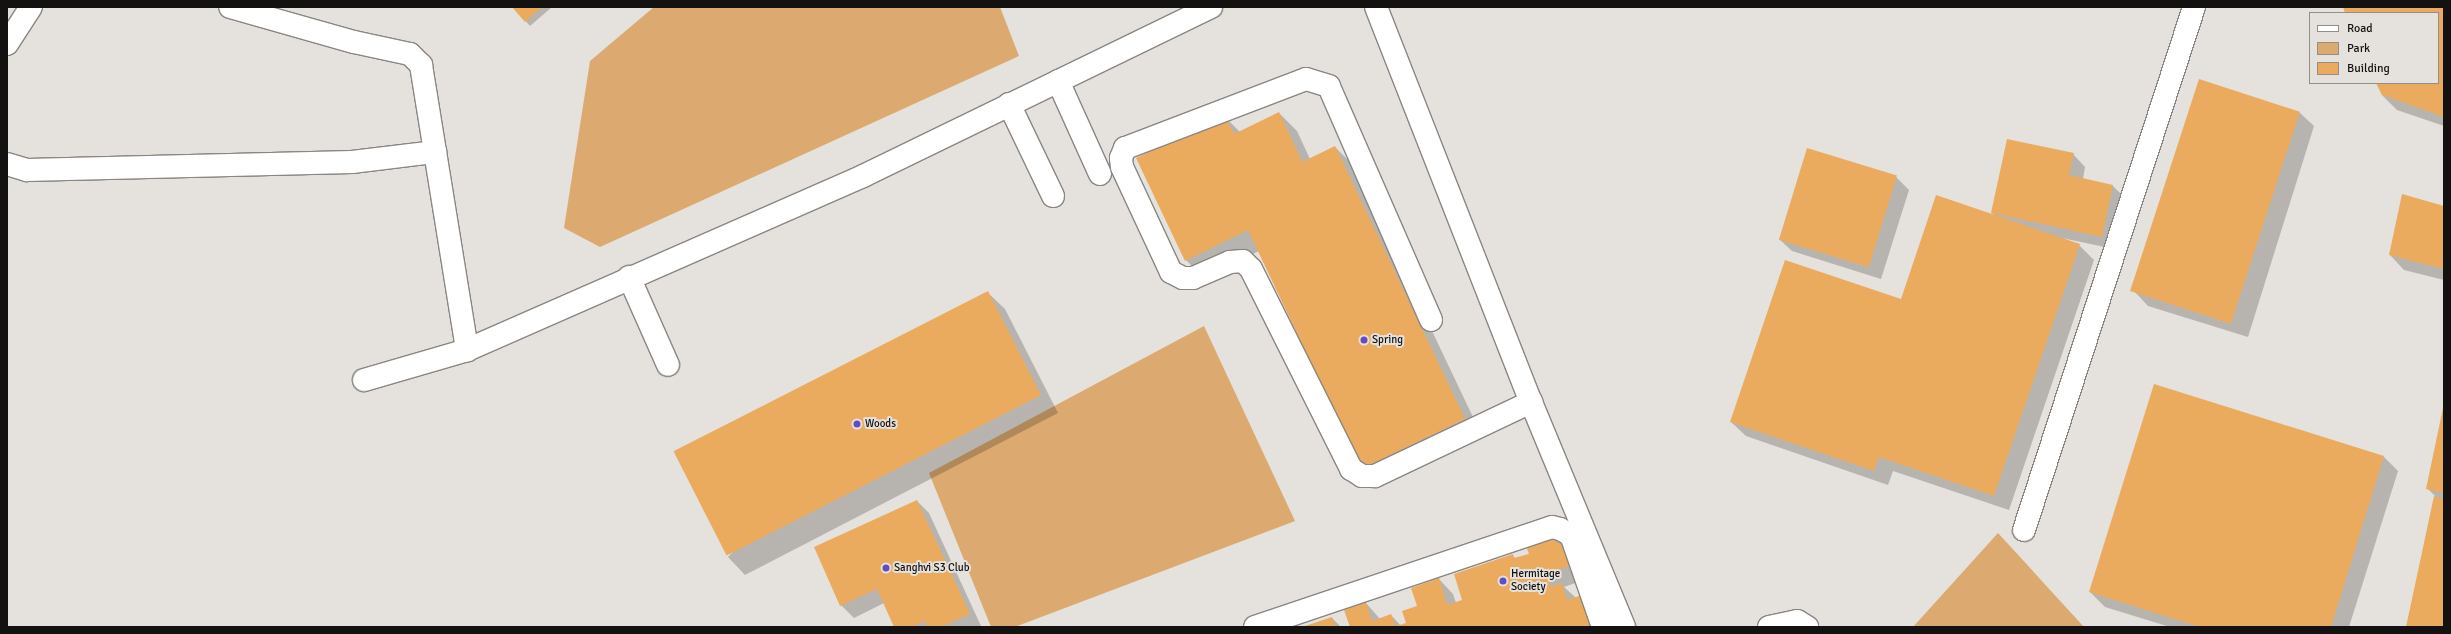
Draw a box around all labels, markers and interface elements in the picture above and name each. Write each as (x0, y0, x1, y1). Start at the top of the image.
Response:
legend (2309, 12, 2439, 84)
text: Road (2347, 21, 2373, 36)
text: Park (2347, 41, 2370, 56)
text: Building (2347, 61, 2390, 76)
place label: Spring (1372, 333, 1403, 347)
marker: Spring (1359, 335, 1369, 345)
place label: Woods (865, 417, 896, 431)
marker: Woods (852, 419, 862, 429)
place label: Sanghvi S3 Club (894, 561, 970, 575)
marker: Sanghvi S3 Club (881, 563, 891, 573)
place label: Hermitage Society (1511, 568, 1560, 594)
marker: Hermitage Society (1498, 576, 1508, 586)

